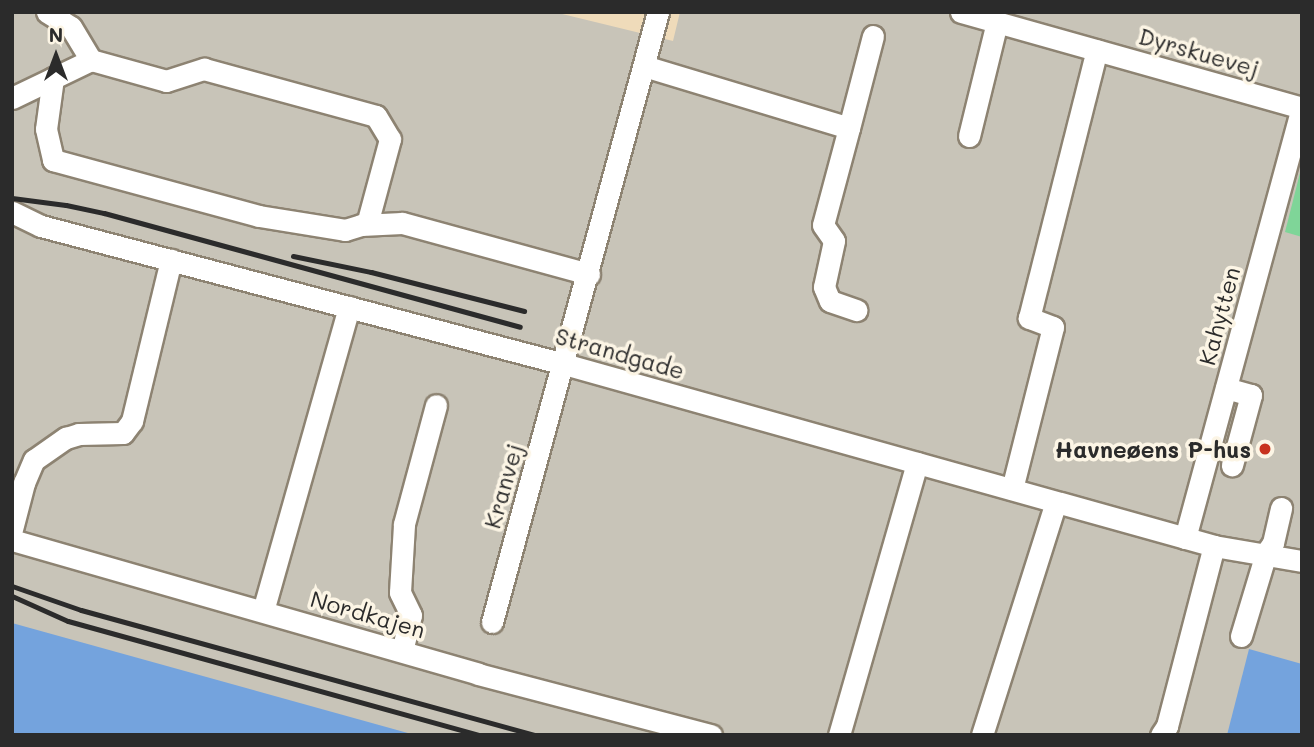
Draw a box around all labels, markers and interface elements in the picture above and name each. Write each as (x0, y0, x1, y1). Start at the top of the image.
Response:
north arrow (21, 21, 91, 91)
text: N (49, 22, 63, 47)
street label: Dyrskuevej (1136, 22, 1262, 82)
street label: Kahytten (1193, 264, 1245, 368)
street label: Strandgade (552, 321, 688, 385)
place label: Havneøens P-hus (1055, 435, 1251, 463)
street label: Kranvej (478, 441, 528, 531)
marker: Havneøens P-hus (1257, 441, 1273, 457)
street label: Nordkajen (307, 584, 429, 644)

